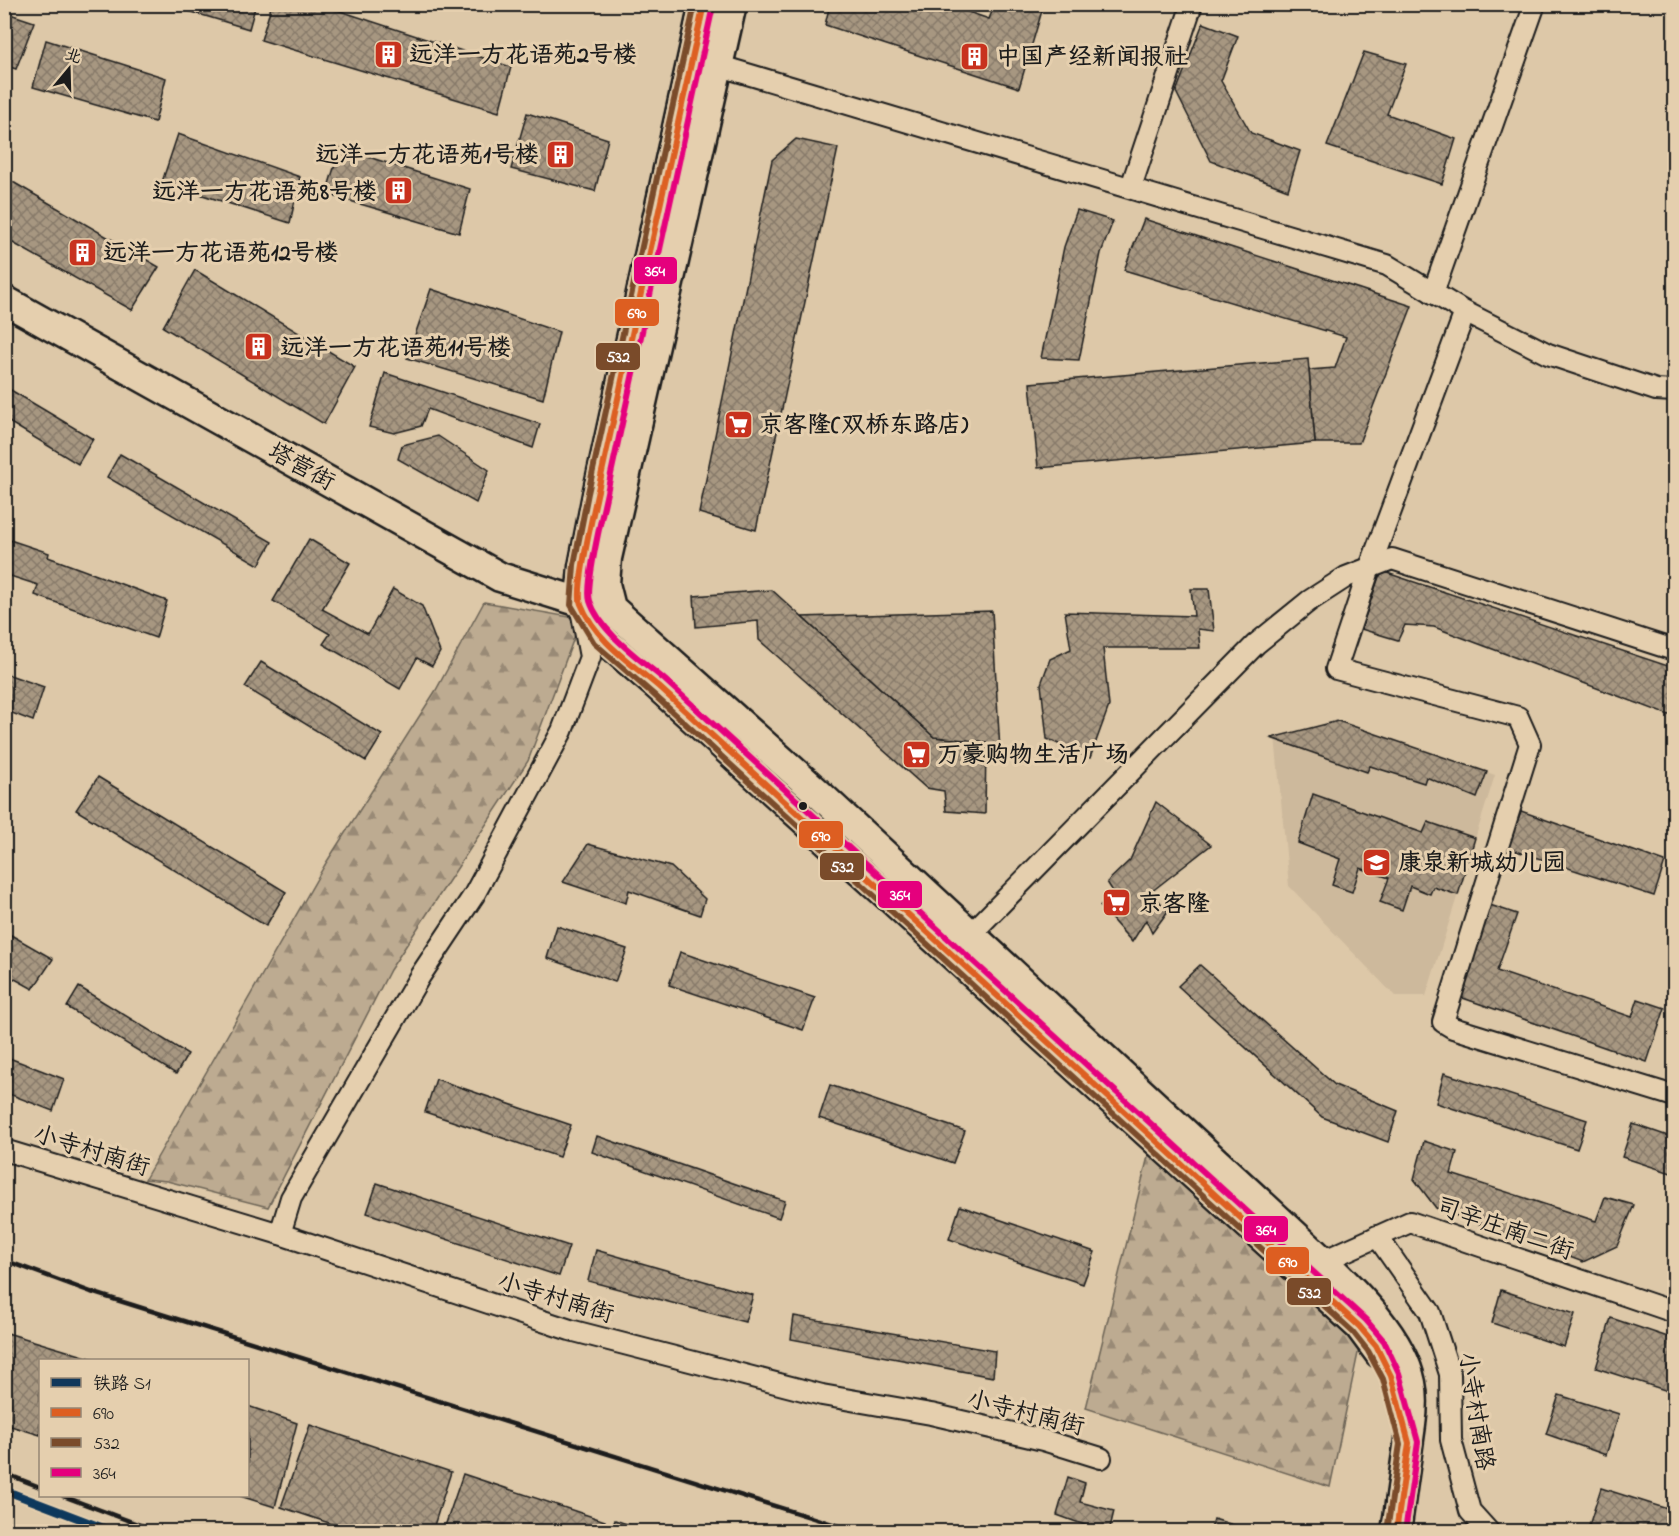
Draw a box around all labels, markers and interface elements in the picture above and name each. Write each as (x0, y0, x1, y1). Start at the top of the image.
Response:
building icon: 远洋一方花语苑2号楼 (372, 38, 404, 70)
north arrow (39, 39, 99, 99)
place label: 远洋一方花语苑2号楼 (409, 39, 637, 74)
building icon: 中国产经新闻报社 (959, 40, 991, 72)
place label: 中国产经新闻报社 (996, 41, 1188, 76)
text: 北 (62, 43, 85, 71)
building icon: 远洋一方花语苑1号楼 (544, 138, 576, 170)
place label: 远洋一方花语苑1号楼 (315, 139, 539, 174)
building icon: 远洋一方花语苑8号楼 (382, 175, 414, 207)
place label: 远洋一方花语苑8号楼 (152, 176, 377, 211)
building icon: 远洋一方花语苑12号楼 (66, 236, 98, 268)
place label: 远洋一方花语苑12号楼 (103, 237, 339, 272)
line badge: 364 (633, 256, 678, 285)
text: 364 (644, 260, 666, 284)
line badge: 690 (614, 298, 660, 327)
text: 690 (627, 302, 646, 326)
building icon: 远洋一方花语苑11号楼 (243, 331, 275, 363)
place label: 远洋一方花语苑11号楼 (280, 332, 511, 367)
line badge: 532 (595, 342, 641, 371)
text: 532 (606, 346, 630, 370)
supermarket icon: 京客隆(双桥东路店) (722, 408, 754, 440)
place label: 京客隆(双桥东路店) (759, 409, 968, 444)
street label: 塔营街 (261, 435, 341, 501)
supermarket icon: 万豪购物生活广场 (900, 738, 932, 770)
place label: 万豪购物生活广场 (937, 739, 1129, 774)
unlabelled marker (797, 800, 809, 812)
line badge: 690 (798, 820, 844, 849)
text: 690 (811, 825, 830, 849)
school or university icon: 康泉新城幼儿园 (1361, 846, 1393, 878)
place label: 康泉新城幼儿园 (1398, 847, 1566, 882)
line badge: 532 (819, 852, 865, 881)
text: 532 (830, 856, 854, 880)
line badge: 364 (877, 880, 923, 909)
text: 364 (889, 884, 911, 908)
supermarket icon: 京客隆 (1101, 887, 1133, 919)
place label: 京客隆 (1138, 888, 1210, 923)
street label: 小寺村南街 (29, 1118, 154, 1187)
street label: 司辛庄南二街 (1430, 1190, 1578, 1270)
line badge: 364 (1243, 1215, 1289, 1243)
text: 364 (1255, 1219, 1277, 1243)
line badge: 690 (1265, 1246, 1310, 1275)
text: 690 (1278, 1251, 1297, 1275)
street label: 小寺村南街 (493, 1265, 618, 1334)
line badge: 532 (1286, 1277, 1332, 1306)
text: 532 (1297, 1282, 1321, 1306)
street label: 小寺村南路 (1448, 1349, 1501, 1473)
legend (39, 1359, 249, 1497)
text: 铁路 S1 (93, 1372, 151, 1398)
street label: 小寺村南街 (963, 1383, 1088, 1446)
text: 690 (93, 1402, 114, 1428)
text: 532 (93, 1432, 120, 1458)
text: 364 (93, 1462, 116, 1488)

